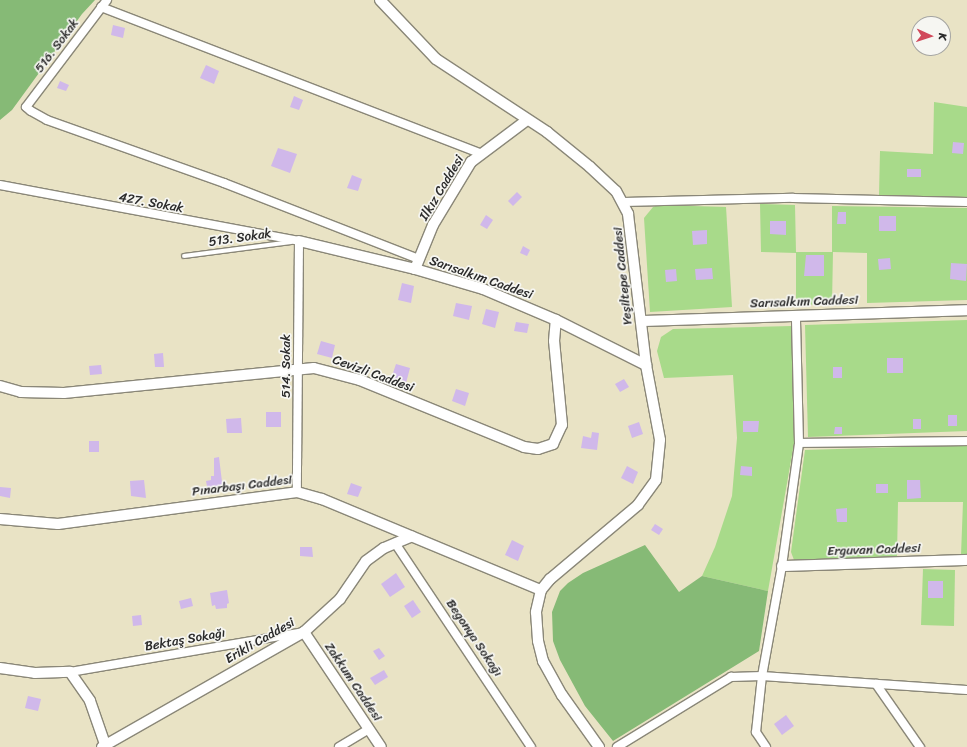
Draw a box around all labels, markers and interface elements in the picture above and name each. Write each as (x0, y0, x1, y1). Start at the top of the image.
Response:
street label: 516. Sokak (32, 16, 82, 76)
north arrow (911, 16, 951, 56)
text: K (933, 33, 952, 40)
street label: Ilkız Caddesi (417, 153, 467, 223)
street label: 427. Sokak (117, 190, 185, 216)
street label: 513. Sokak (208, 226, 272, 250)
street label: Yeşiltepe Caddesi (610, 226, 636, 326)
street label: Sarısalkım Caddesi (428, 253, 534, 303)
street label: Sarısalkım Caddesi (750, 292, 858, 312)
street label: 514. Sokak (278, 334, 294, 398)
street label: Cevizli Caddesi (330, 352, 416, 396)
street label: Pınarbaşı Caddesi (191, 472, 293, 500)
street label: Erguvan Caddesi (827, 541, 921, 559)
street label: Begonya Sokağı (442, 596, 506, 680)
street label: Erikli Caddesi (222, 615, 298, 667)
street label: Bektaş Sokağı (143, 625, 227, 655)
street label: Zakkum Caddesi (321, 640, 385, 724)

